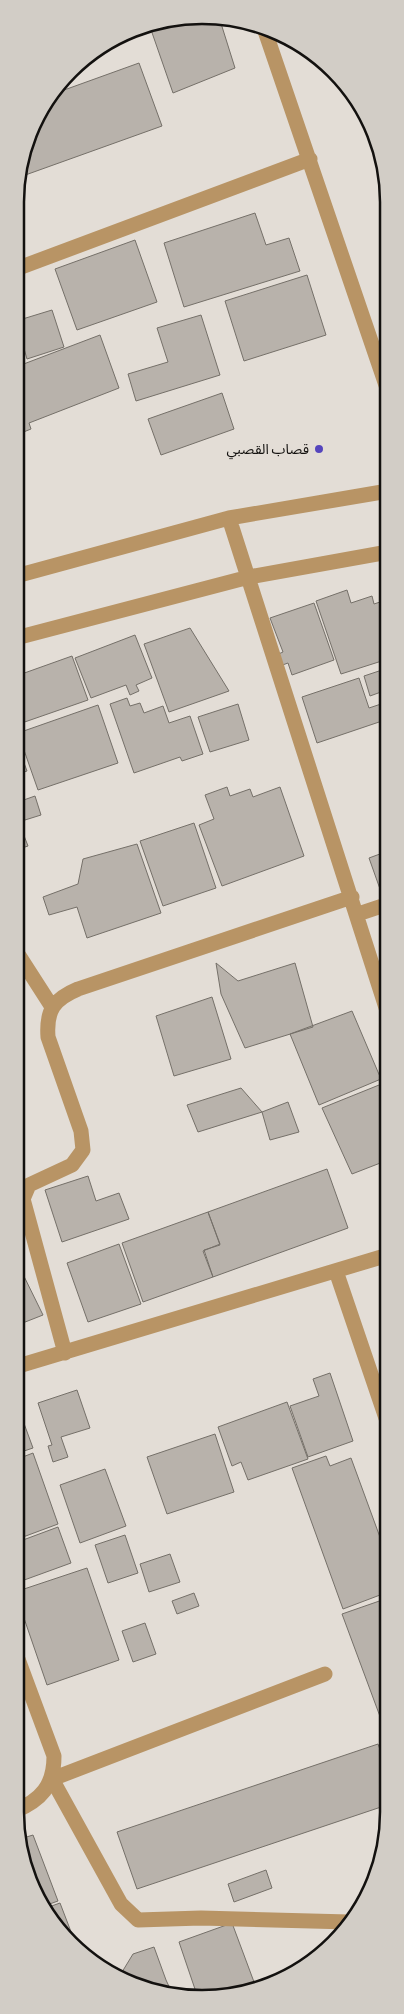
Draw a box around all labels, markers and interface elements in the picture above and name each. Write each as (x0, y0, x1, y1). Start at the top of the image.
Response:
place label: قصاب القصبي (227, 440, 309, 460)
marker: قصاب القصبي (313, 443, 325, 455)

